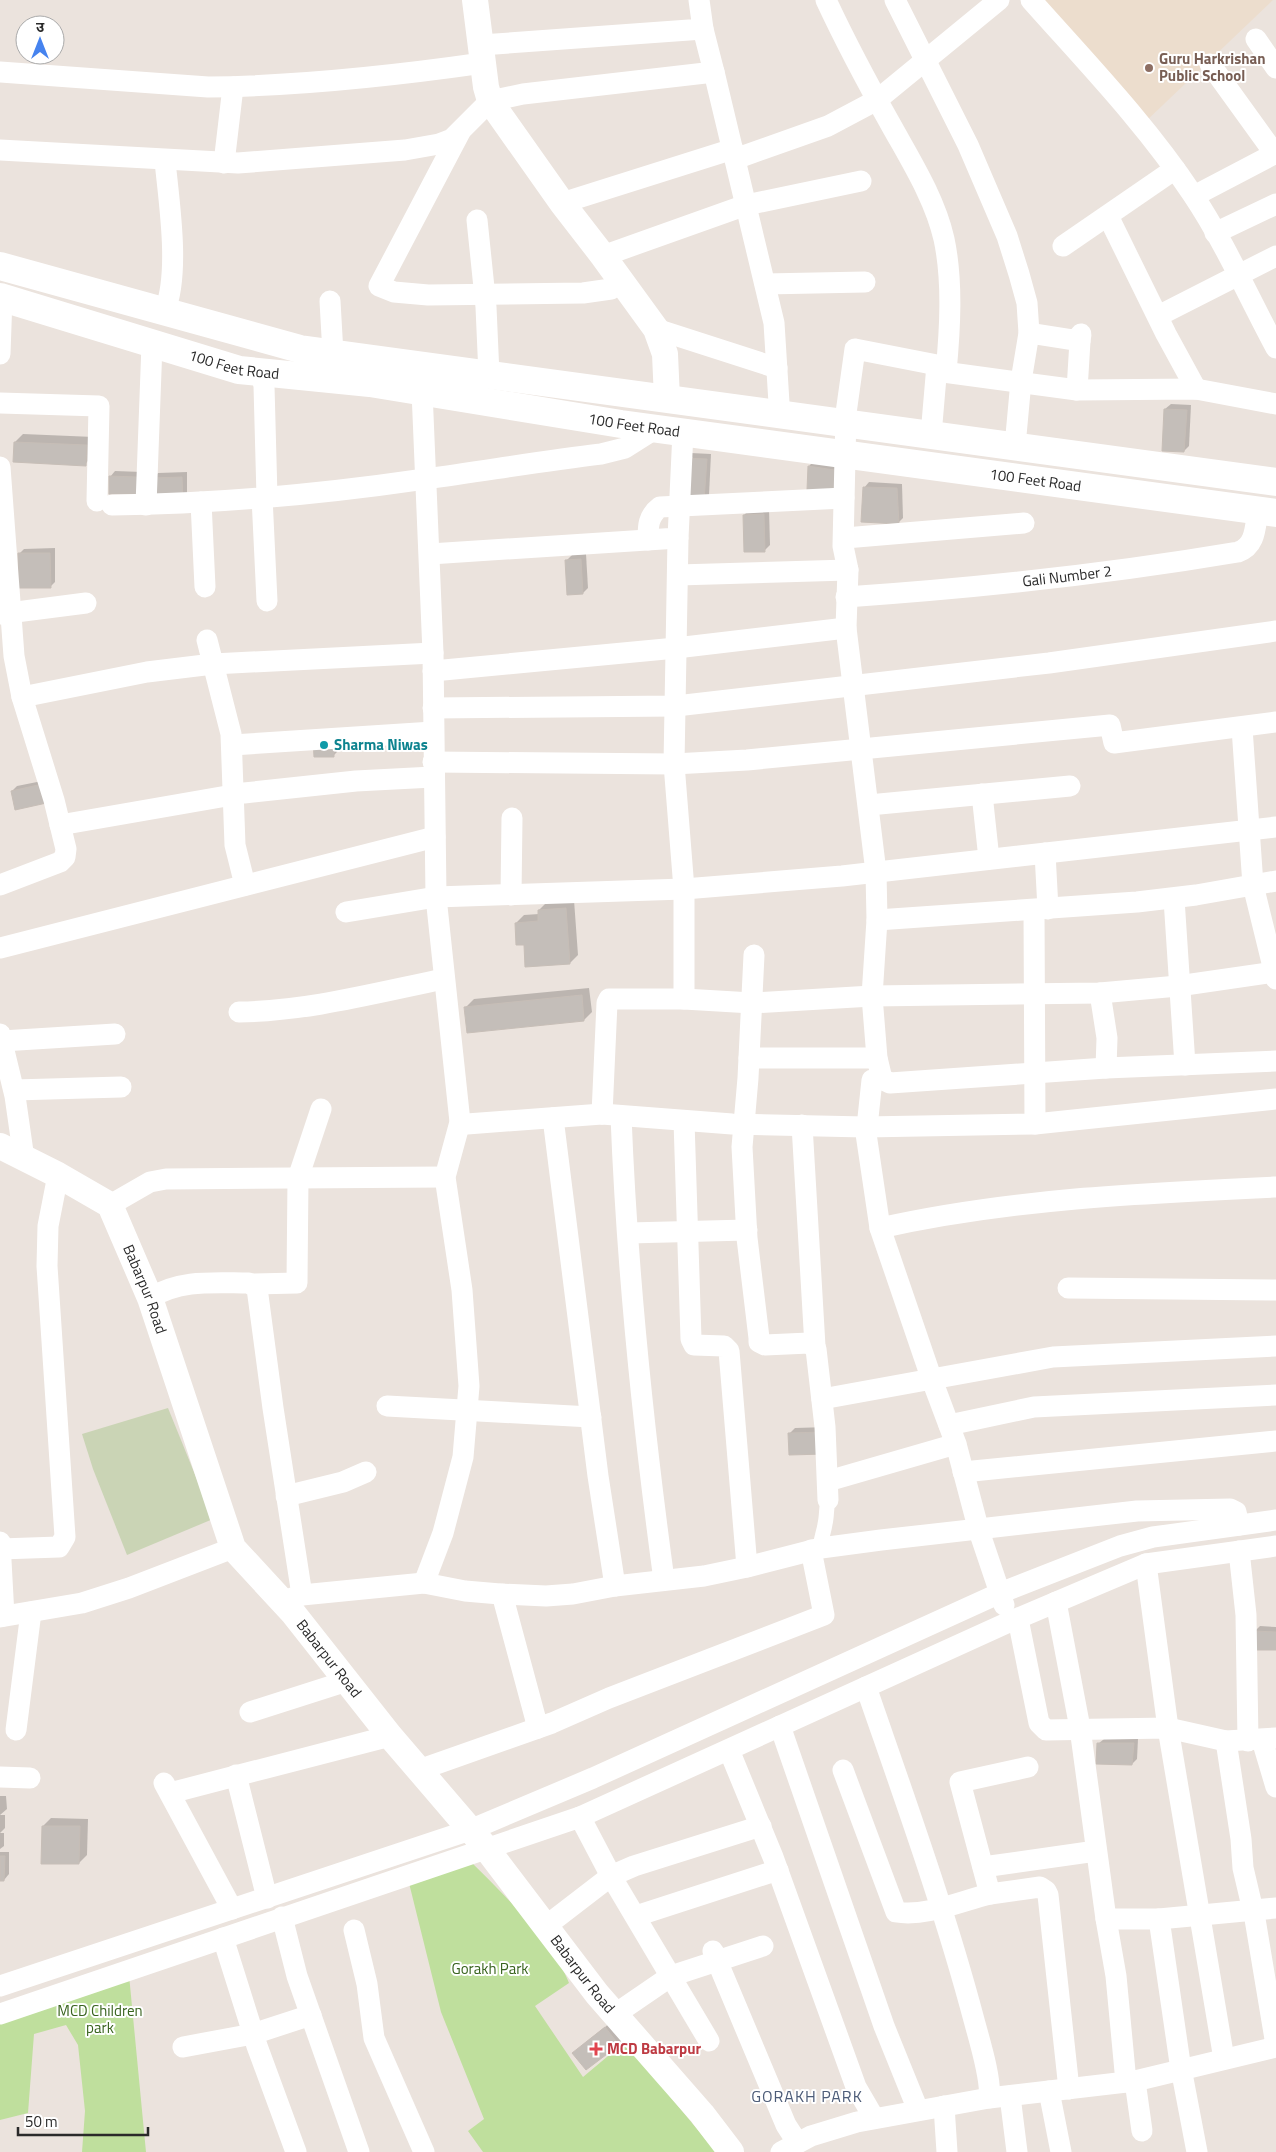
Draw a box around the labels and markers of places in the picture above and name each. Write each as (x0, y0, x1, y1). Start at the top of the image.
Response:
place label: Guru Harkrishan Public School (1159, 47, 1266, 87)
marker: Guru Harkrishan Public School (1143, 62, 1155, 74)
place label: Sharma Niwas (334, 733, 428, 756)
marker: Sharma Niwas (318, 739, 330, 751)
place label: MCD Babarpur (607, 2037, 702, 2060)
marker: MCD Babarpur (589, 2042, 603, 2056)

